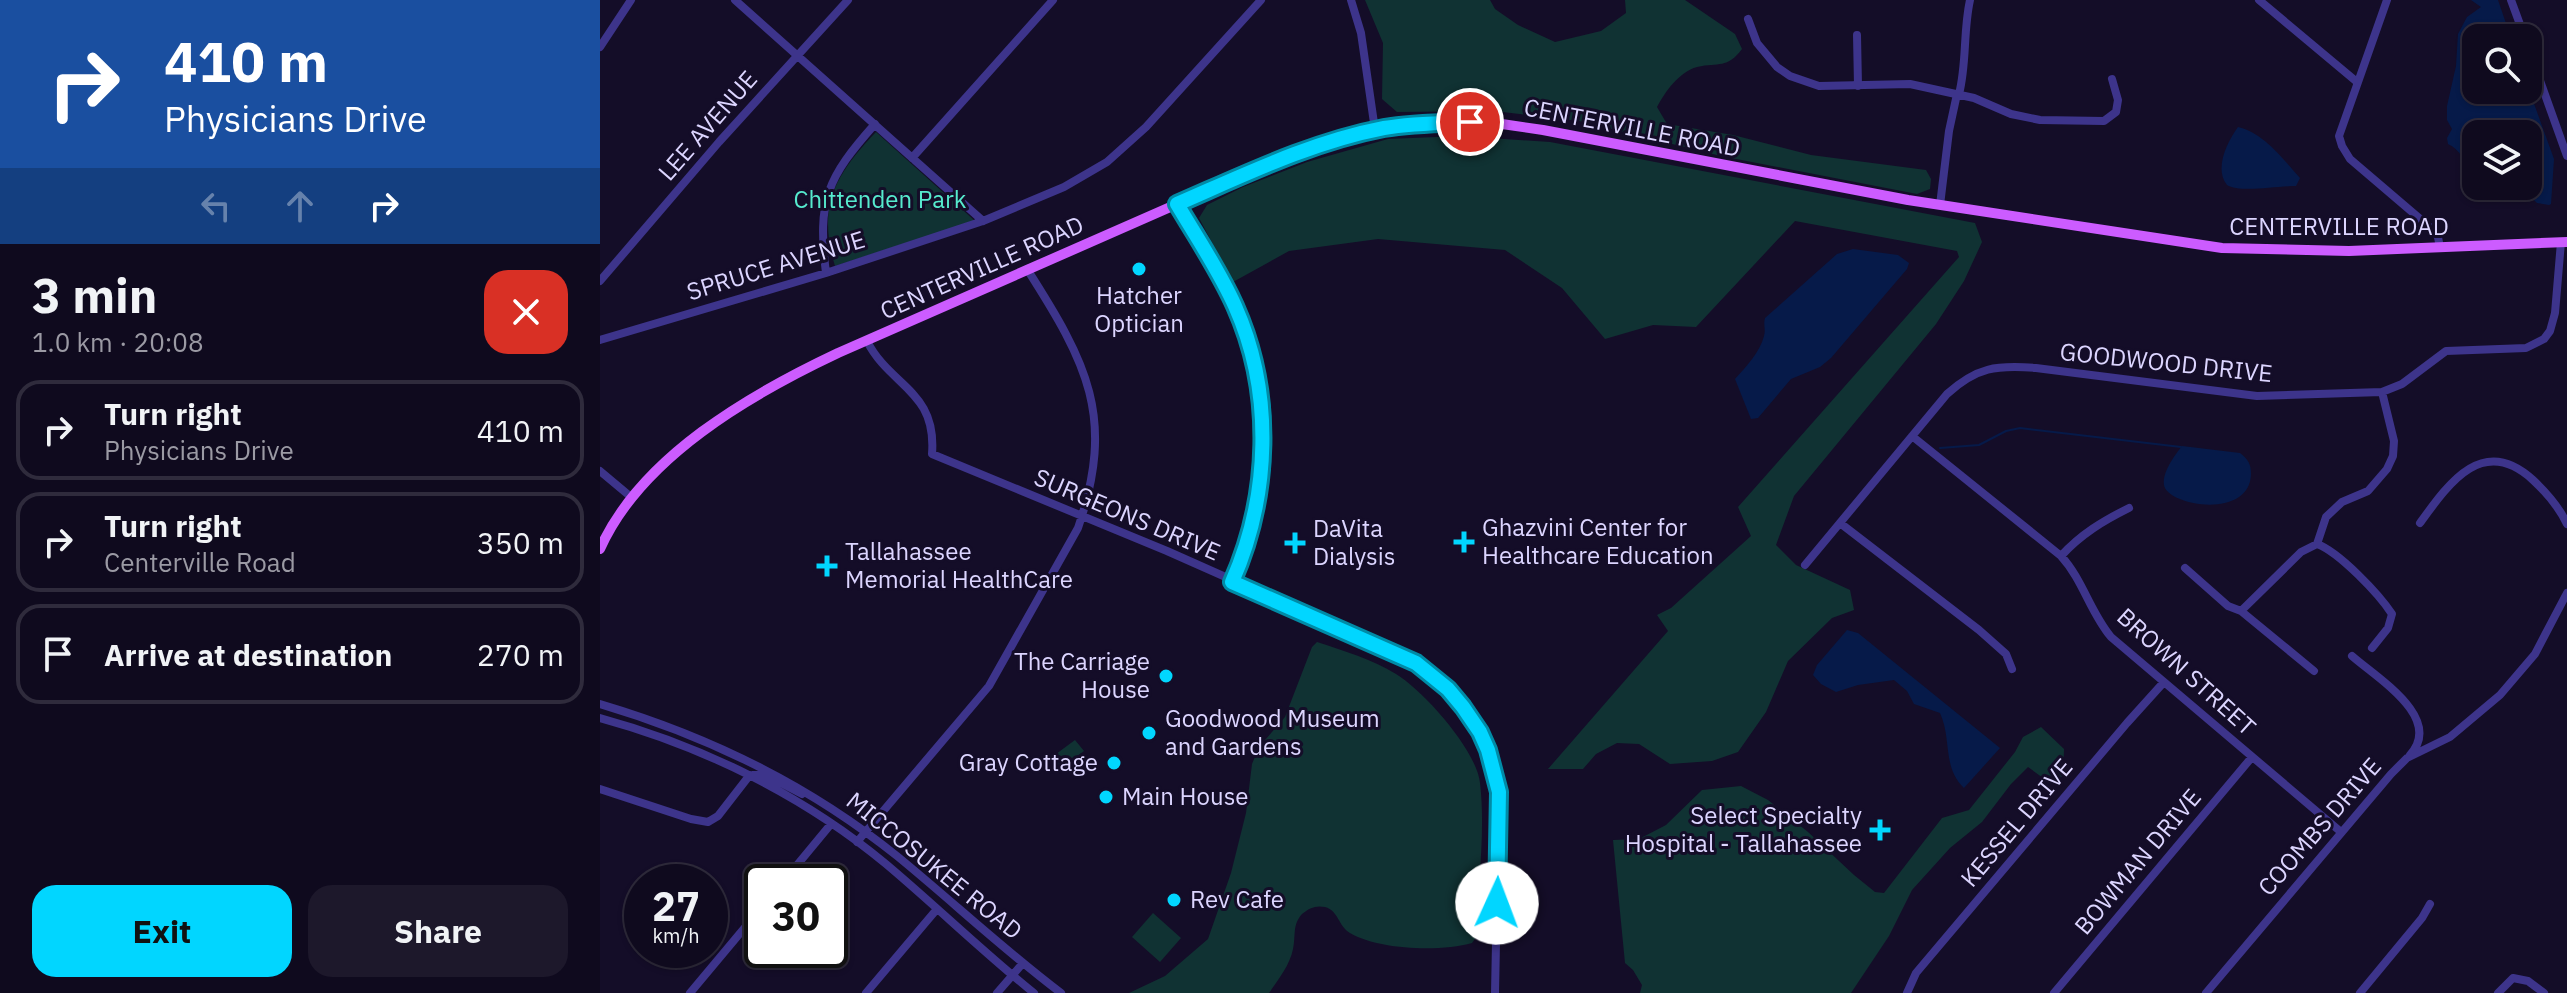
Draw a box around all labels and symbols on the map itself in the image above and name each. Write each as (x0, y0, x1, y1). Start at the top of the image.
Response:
street label: LEE AVENUE (651, 64, 764, 187)
pin (1436, 88, 1504, 156)
street label: CENTERVILLE ROAD (1521, 90, 1743, 164)
park label: Chittenden Park (794, 183, 967, 215)
street label: CENTERVILLE ROAD (875, 208, 1088, 326)
street label: CENTERVILLE ROAD (2229, 210, 2449, 242)
street label: SPRUCE AVENUE (683, 223, 869, 307)
marker: Hatcher Optician (1130, 260, 1148, 278)
place label: Hatcher Optician (1094, 279, 1184, 339)
street label: GOODWOOD DRIVE (2058, 335, 2274, 389)
street label: SURGEONS DRIVE (1029, 460, 1225, 568)
place label: Ghazvini Center for Healthcare Education (1482, 511, 1714, 571)
place label: DaVita Dialysis (1313, 512, 1395, 572)
marker: Ghazvini Center for Healthcare Education (1453, 531, 1475, 553)
marker: DaVita Dialysis (1284, 532, 1306, 554)
place label: Tallahassee Memorial HealthCare (845, 535, 1073, 595)
marker: Tallahassee Memorial HealthCare (816, 555, 838, 577)
street label: BROWN STREET (2110, 600, 2263, 742)
place label: The Carriage House (1014, 645, 1150, 705)
marker: The Carriage House (1157, 667, 1175, 685)
place label: Goodwood Museum and Gardens (1165, 702, 1380, 762)
marker: Goodwood Museum and Gardens (1140, 724, 1158, 742)
place label: Gray Cottage (959, 746, 1098, 778)
street label: KESSEL DRIVE (1953, 751, 2079, 893)
street label: COOMBS DRIVE (2250, 751, 2388, 902)
marker: Gray Cottage (1105, 754, 1123, 772)
place label: Main House (1122, 780, 1249, 812)
street label: BOWMAN DRIVE (2067, 782, 2208, 941)
street label: MICCOSUKEE ROAD (840, 784, 1029, 946)
marker: Main House (1097, 788, 1115, 806)
place label: Select Specialty Hospital - Tallahassee (1625, 799, 1862, 859)
marker: Select Specialty Hospital - Tallahassee (1869, 819, 1891, 841)
position arrow (1455, 861, 1539, 945)
speed limit sign: 30 (744, 864, 848, 968)
place label: Rev Cafe (1190, 883, 1284, 915)
marker: Rev Cafe (1165, 891, 1183, 909)

